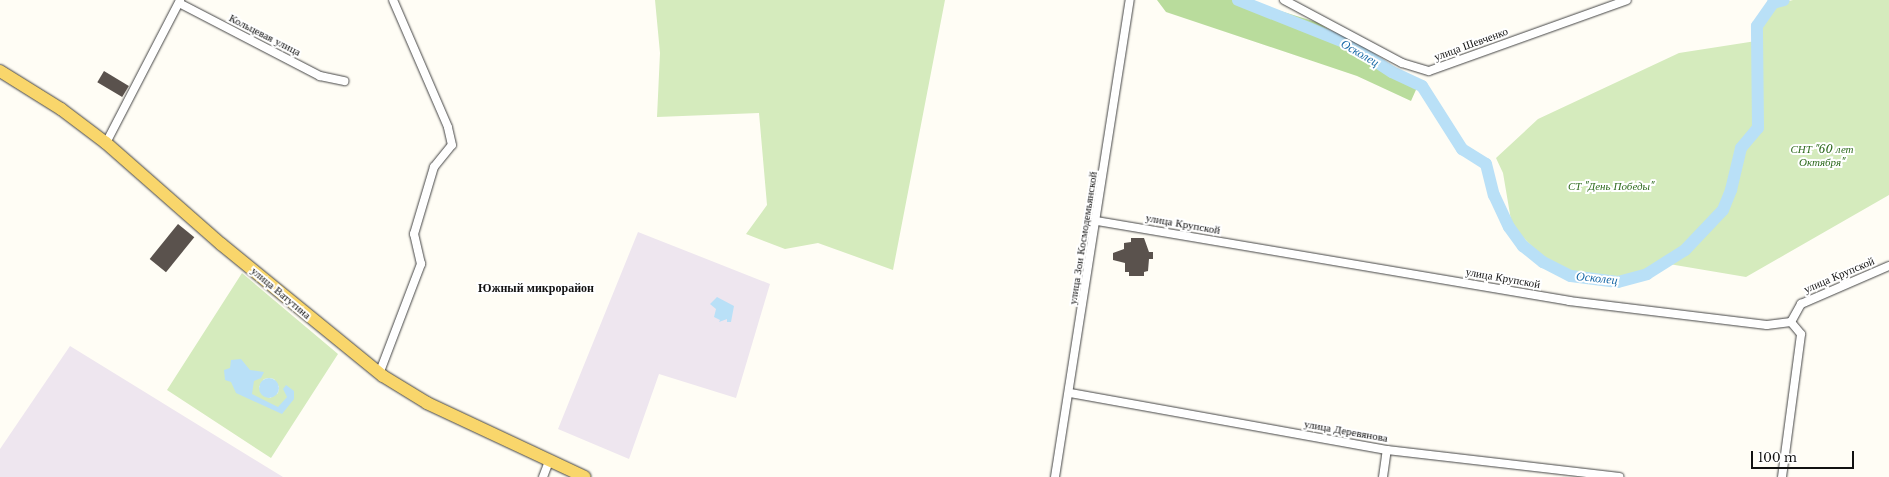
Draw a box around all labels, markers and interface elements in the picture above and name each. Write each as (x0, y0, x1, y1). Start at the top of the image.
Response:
street label: Кольцевая улица (227, 11, 303, 59)
street label: улица Шевченко (1432, 25, 1510, 63)
water label: Осколец (1338, 36, 1382, 70)
park label: СНТ "60 лет Октября" (1790, 143, 1854, 169)
street label: улица Зои Космодемьянской (1066, 171, 1100, 305)
park label: СТ "День Победы" (1568, 179, 1654, 193)
street label: улица Крупской (1145, 211, 1221, 237)
street label: улица Крупской (1802, 254, 1876, 296)
street label: улица Ватутина (248, 264, 314, 322)
street label: улица Крупской (1465, 265, 1541, 291)
water label: Осколец (1576, 269, 1618, 287)
district label: Южный микрорайон (478, 281, 594, 295)
street label: улица Деревянова (1303, 417, 1389, 445)
scale bar (1753, 443, 1856, 469)
text: 100 m (1758, 450, 1797, 465)

